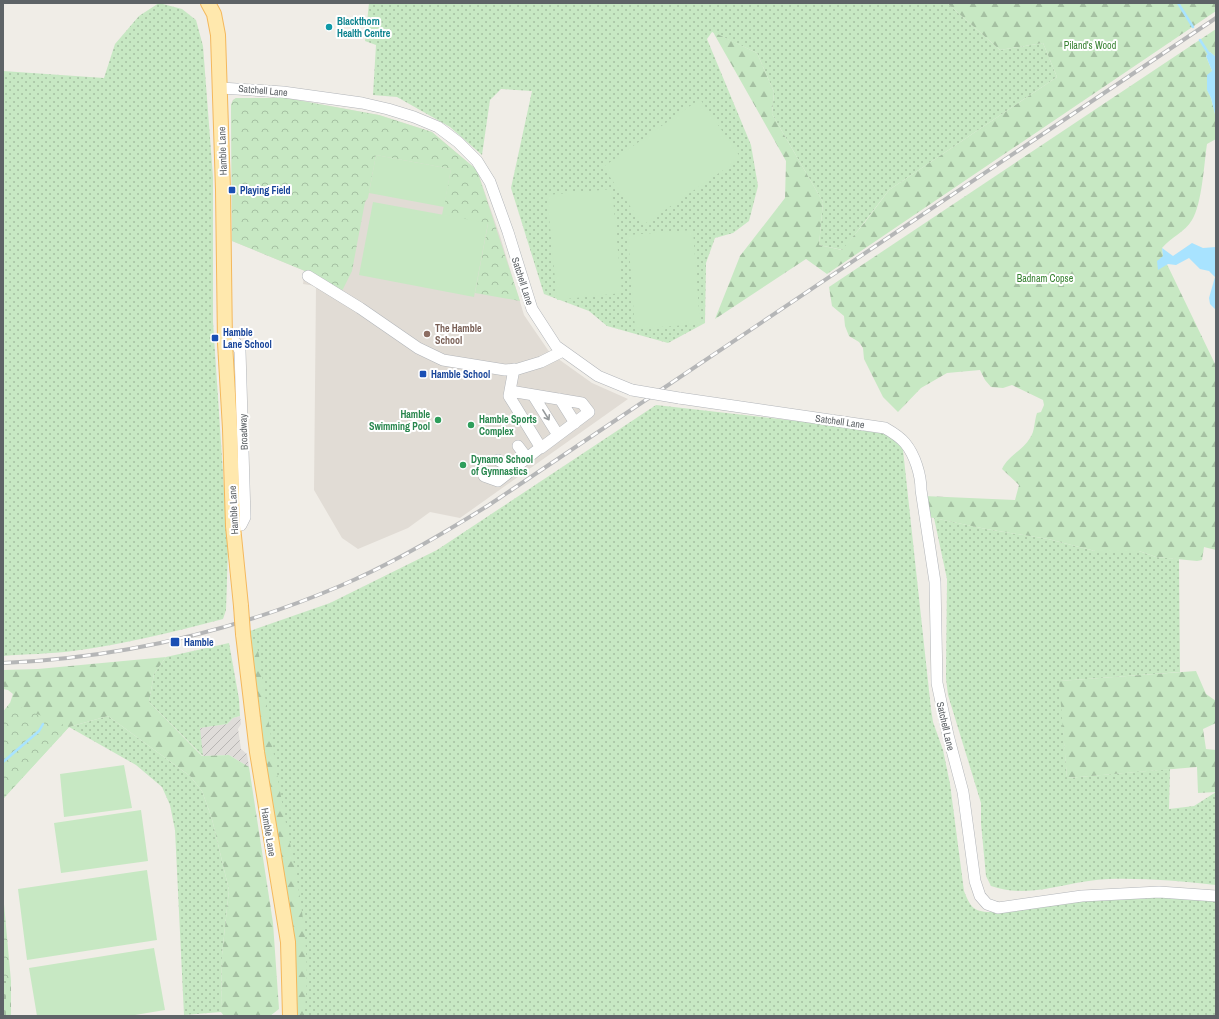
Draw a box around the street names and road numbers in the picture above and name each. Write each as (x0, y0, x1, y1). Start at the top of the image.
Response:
street label: Satchell Lane (238, 82, 289, 99)
street label: Hamble Lane (215, 126, 230, 176)
street label: Satchell Lane (509, 256, 537, 307)
street label: Satchell Lane (814, 412, 866, 431)
street label: Broadway (236, 413, 251, 450)
street label: Hamble Lane (226, 485, 241, 535)
street label: Satchell Lane (934, 700, 958, 752)
street label: Hamble Lane (258, 807, 279, 858)

